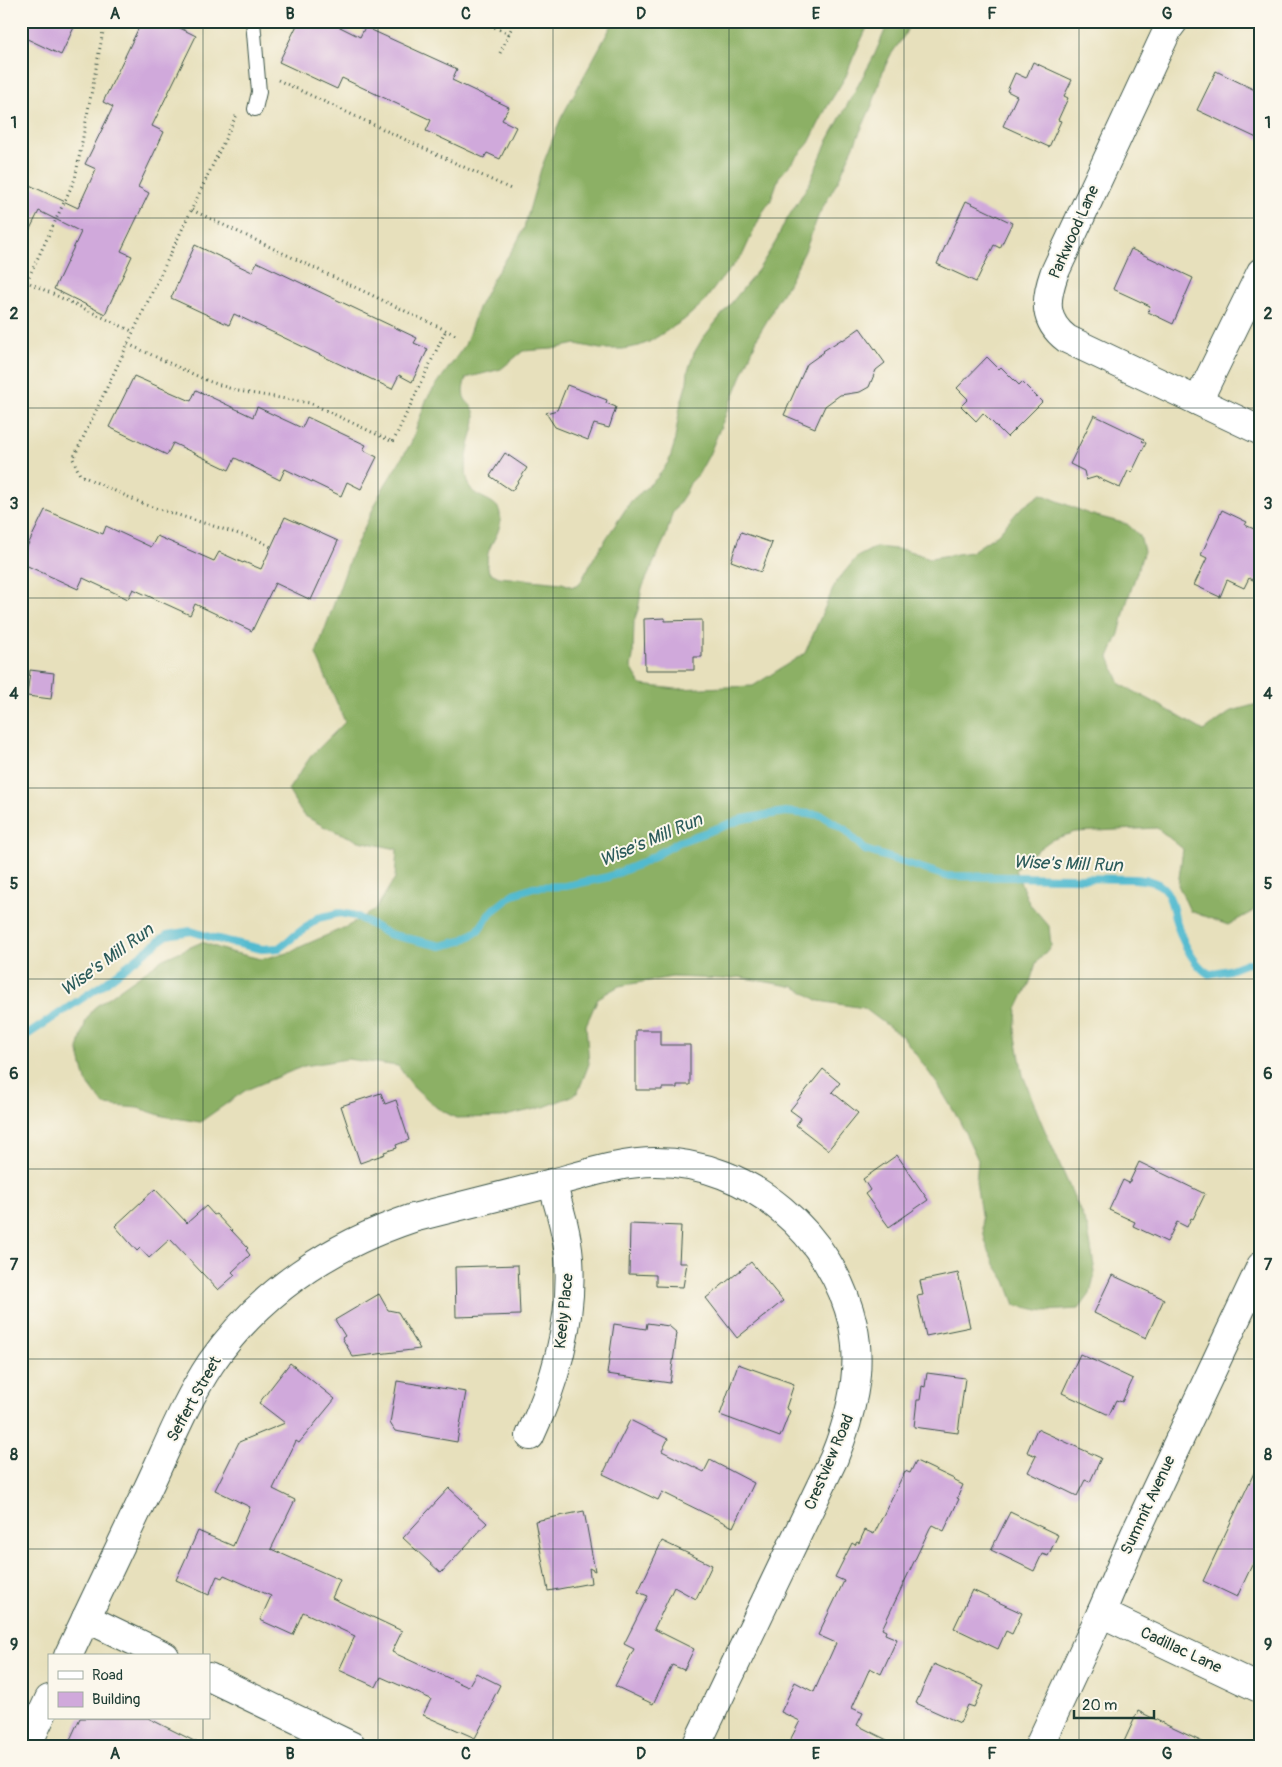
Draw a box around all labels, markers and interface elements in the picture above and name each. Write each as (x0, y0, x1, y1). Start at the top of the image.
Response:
text: A (110, 4, 121, 24)
text: B (285, 4, 295, 24)
text: C (461, 4, 471, 24)
text: D (636, 4, 646, 24)
text: E (812, 4, 821, 24)
text: F (987, 4, 997, 24)
text: G (1162, 4, 1173, 24)
text: 1 (11, 113, 17, 133)
text: 1 (1265, 113, 1271, 133)
street label: Parkwood Lane (1044, 182, 1104, 282)
text: 2 (10, 304, 19, 324)
text: 2 (1264, 304, 1273, 324)
text: 3 (10, 494, 19, 514)
text: 3 (1264, 494, 1273, 514)
text: 4 (9, 684, 19, 704)
text: 4 (1263, 684, 1273, 704)
water label: Wise's Mill Run (596, 808, 707, 872)
water label: Wise's Mill Run (1013, 851, 1124, 877)
text: 5 (10, 874, 19, 894)
text: 5 (1264, 874, 1273, 894)
water label: Wise's Mill Run (56, 918, 159, 1001)
text: 6 (9, 1064, 19, 1084)
text: 6 (1263, 1064, 1273, 1084)
text: 7 (10, 1255, 19, 1275)
text: 7 (1264, 1255, 1273, 1275)
street label: Keely Place (550, 1272, 578, 1350)
street label: Seffert Street (162, 1352, 226, 1445)
street label: Crestview Road (800, 1411, 858, 1513)
text: 8 (10, 1445, 18, 1465)
text: 8 (1264, 1445, 1272, 1465)
street label: Summit Avenue (1116, 1452, 1180, 1558)
street label: Cadillac Lane (1137, 1622, 1225, 1678)
text: 9 (10, 1635, 18, 1655)
text: 9 (1264, 1635, 1272, 1655)
legend (48, 1654, 210, 1720)
text: Road (92, 1666, 123, 1685)
scale bar (1074, 1687, 1154, 1719)
text: Building (92, 1690, 140, 1709)
text: 20 m (1082, 1696, 1117, 1715)
text: A (110, 1744, 121, 1764)
text: B (285, 1744, 295, 1764)
text: C (461, 1744, 471, 1764)
text: D (636, 1744, 646, 1764)
text: E (812, 1744, 821, 1764)
text: F (987, 1744, 997, 1764)
text: G (1162, 1744, 1173, 1764)

